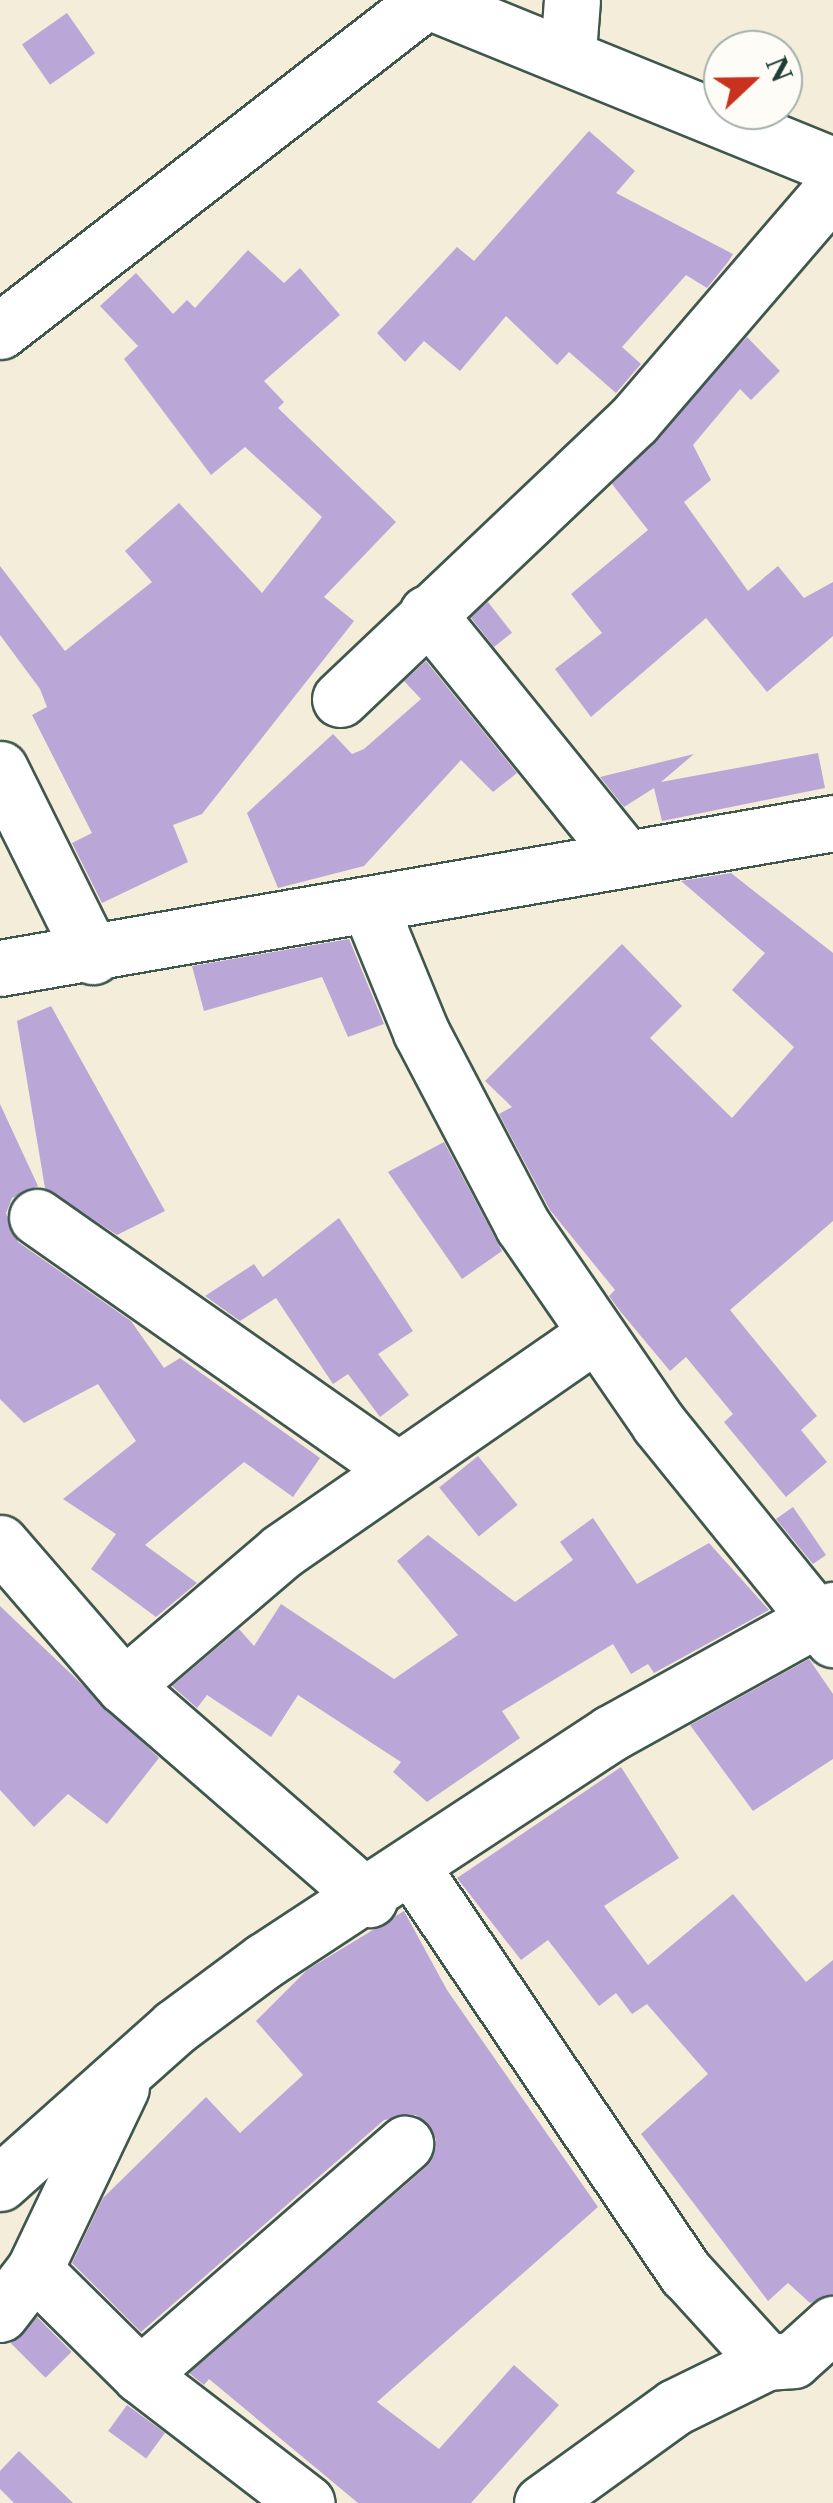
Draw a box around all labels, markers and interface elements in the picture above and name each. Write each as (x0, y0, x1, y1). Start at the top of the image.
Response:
north arrow (703, 30, 803, 130)
text: N (759, 52, 799, 87)

